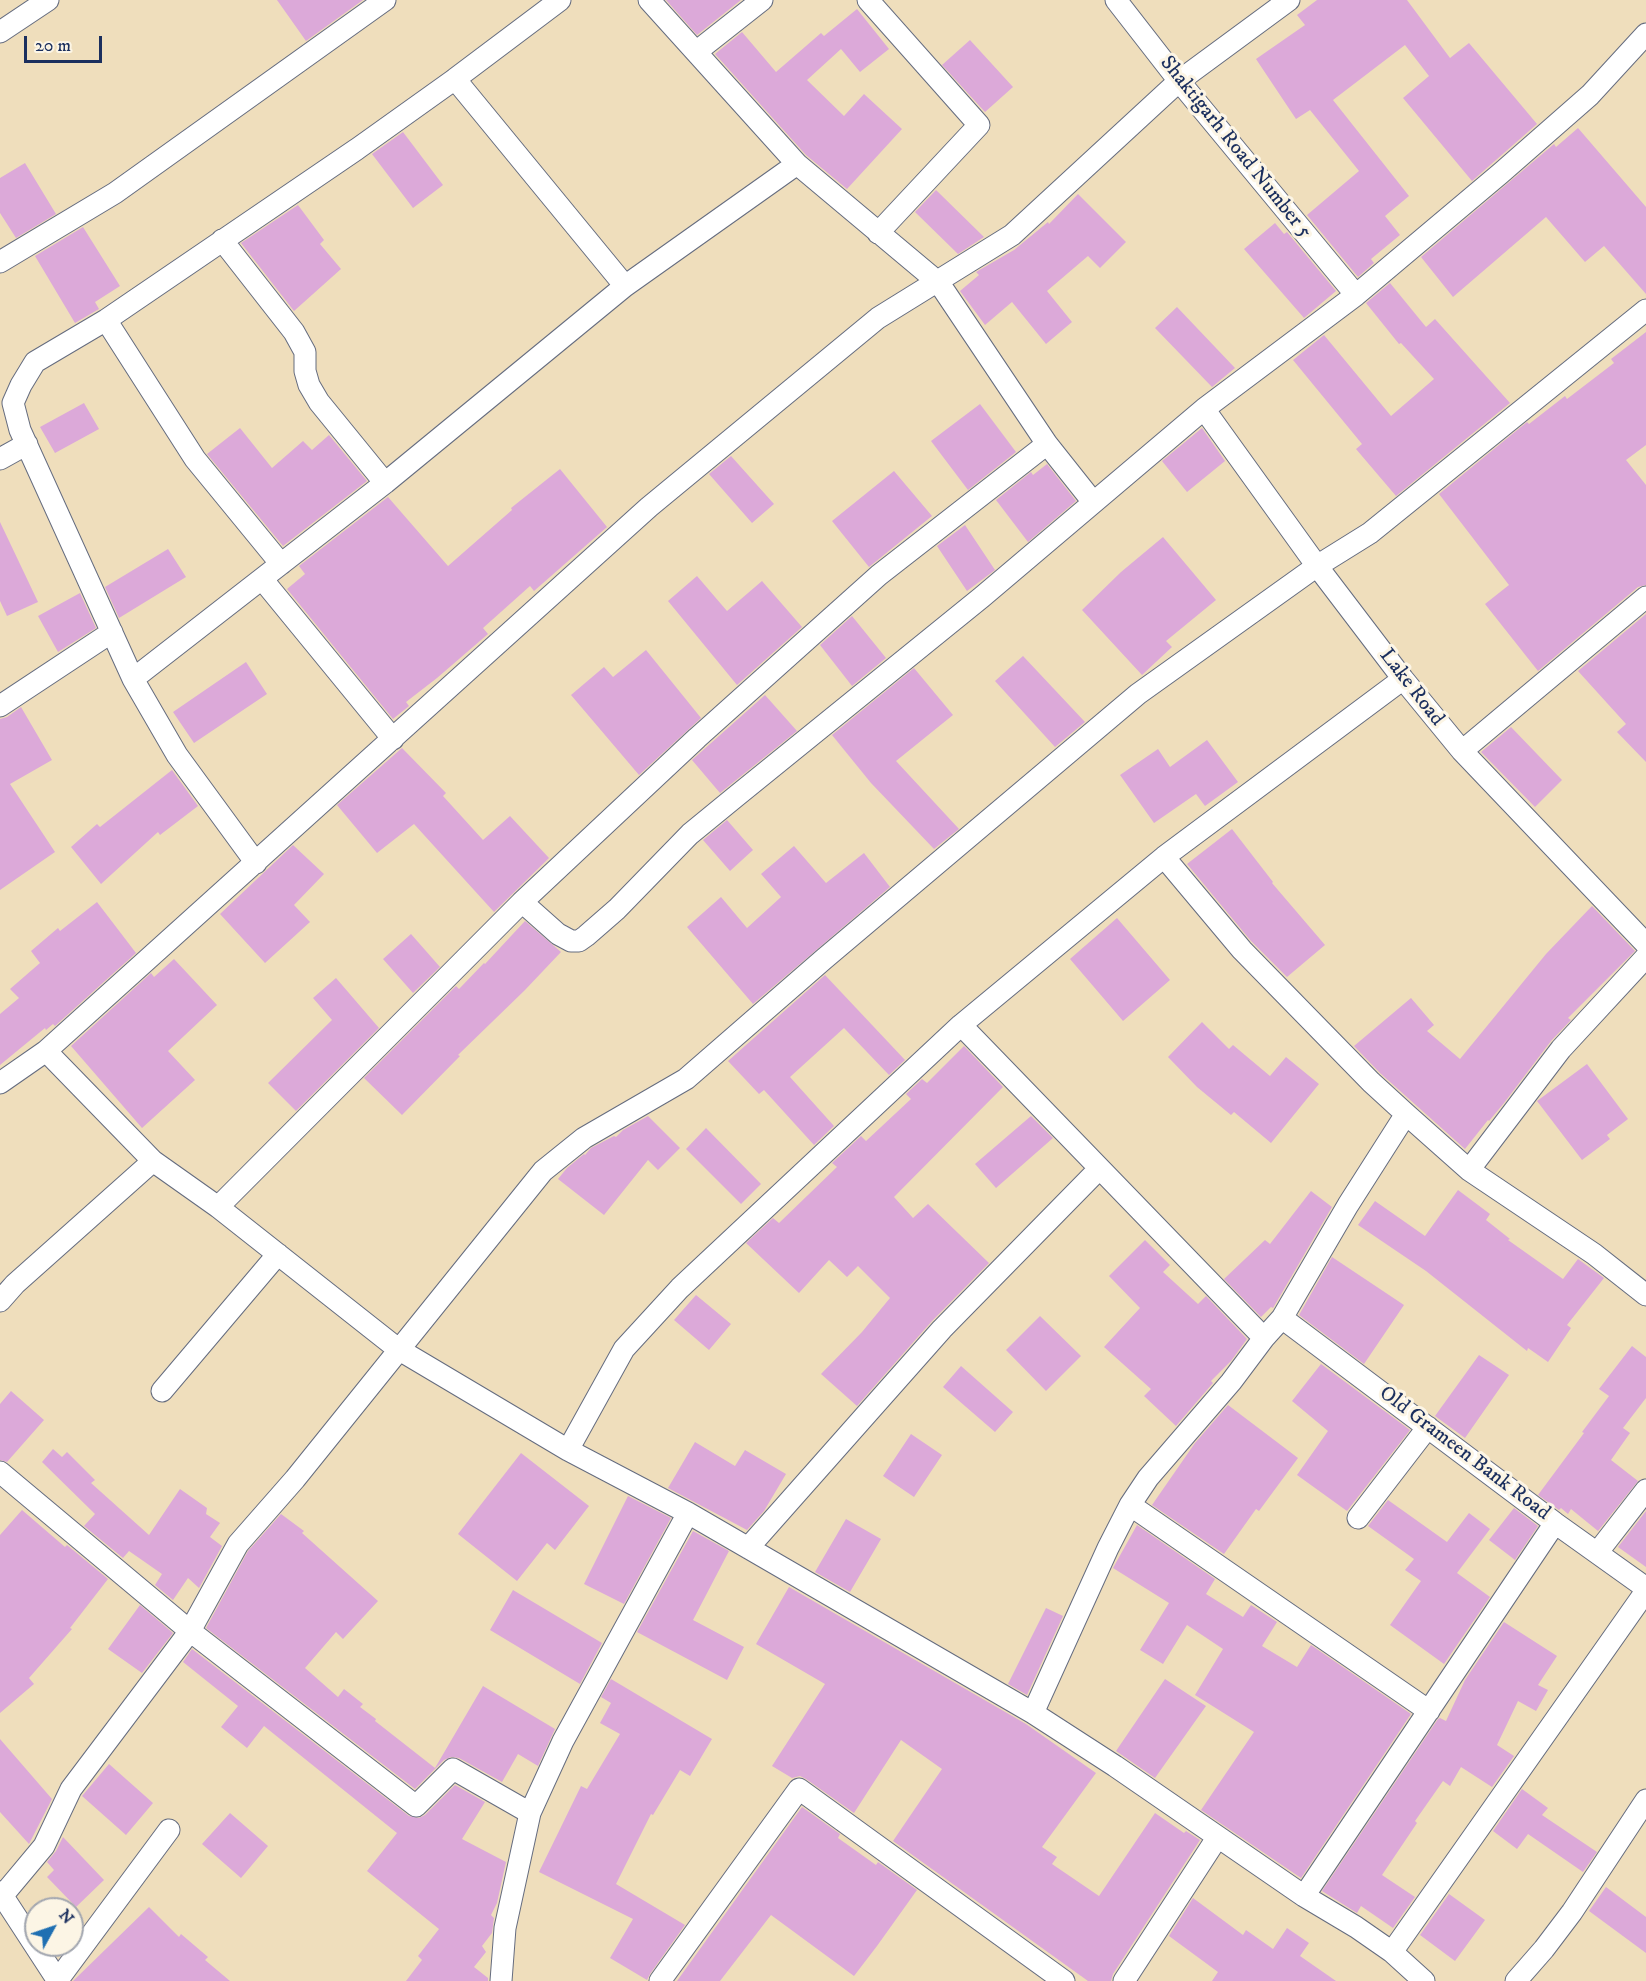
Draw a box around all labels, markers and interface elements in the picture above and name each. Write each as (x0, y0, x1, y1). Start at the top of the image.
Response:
scale bar (27, 24, 105, 62)
text: 20 m (35, 35, 71, 57)
street label: Shaktigarh Road Number 5 (1154, 52, 1316, 244)
street label: Lake Road (1373, 644, 1449, 732)
street label: Old Grameen Bank Road (1374, 1381, 1554, 1527)
north arrow (24, 1897, 84, 1957)
text: N (54, 1905, 78, 1928)

